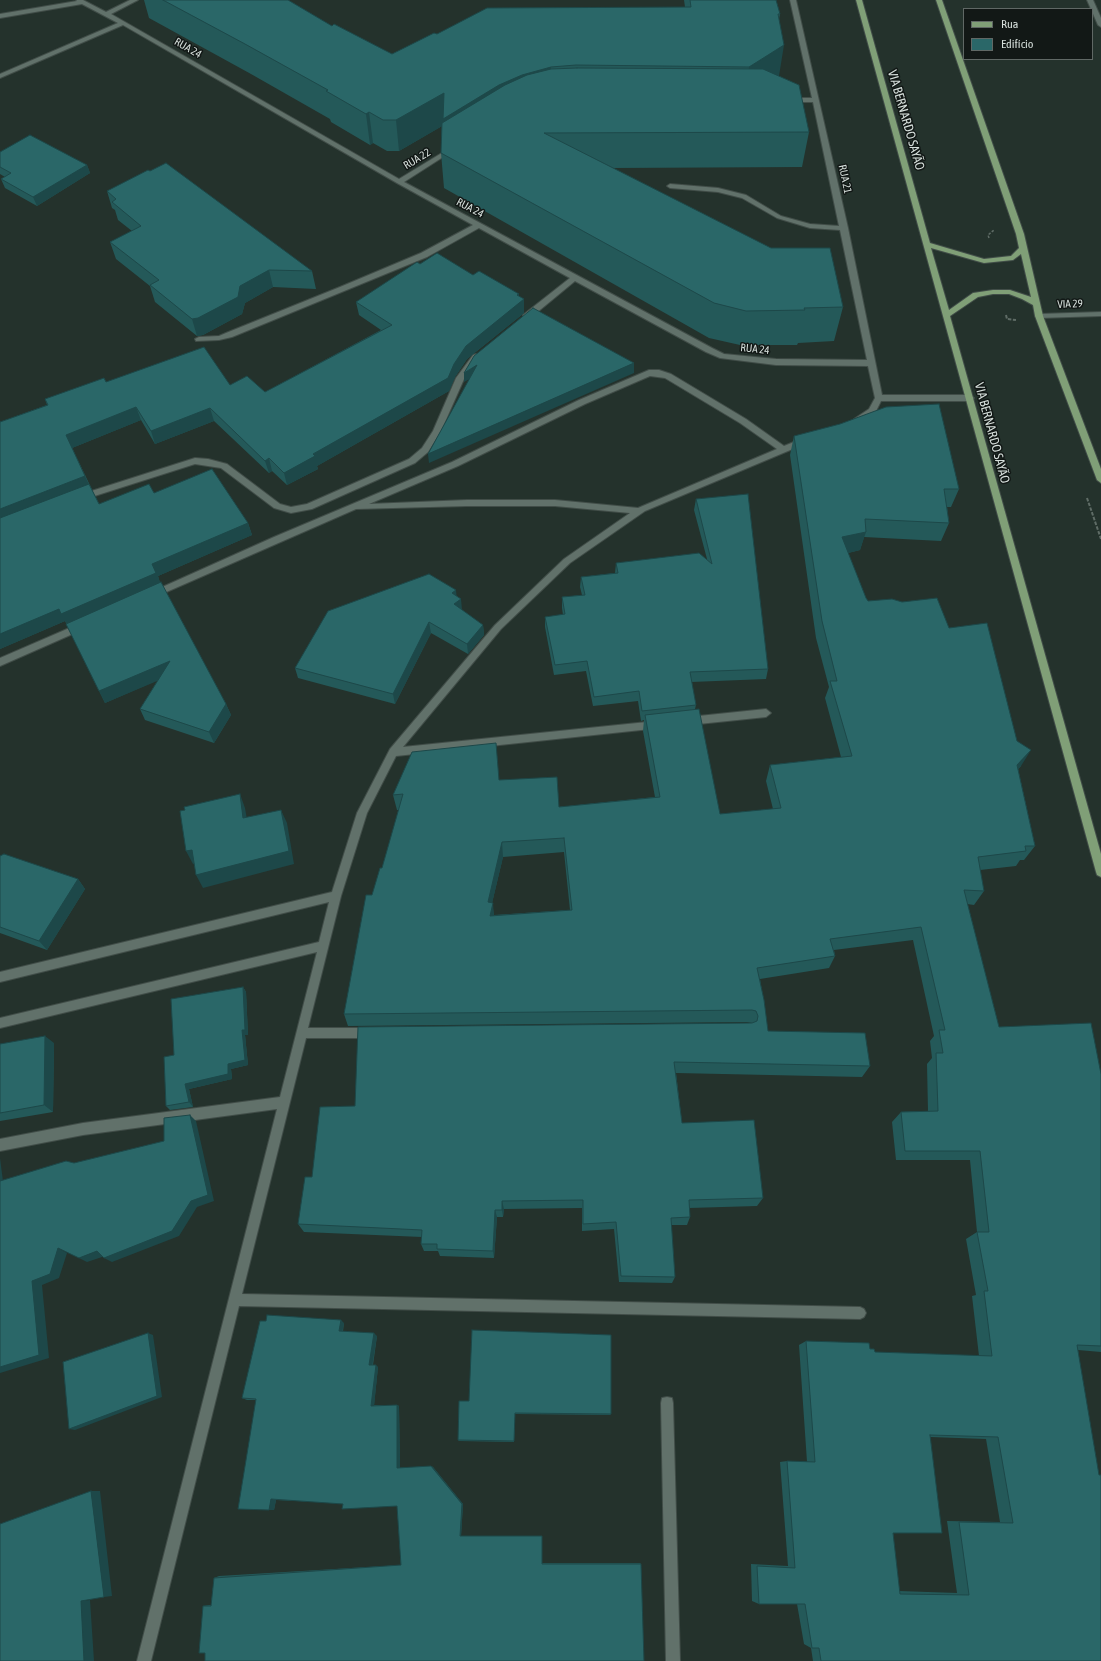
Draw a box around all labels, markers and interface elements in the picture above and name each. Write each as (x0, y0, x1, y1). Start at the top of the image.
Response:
legend (963, 8, 1093, 60)
text: Rua (1001, 17, 1018, 31)
street label: RUA 24 (172, 35, 204, 61)
text: Edifício (1001, 37, 1033, 51)
street label: VIA BERNARDO SAYÃO (884, 68, 928, 172)
street label: RUA 22 (401, 146, 433, 172)
street label: RUA 21 (836, 163, 854, 195)
street label: RUA 24 (454, 195, 486, 221)
street label: VIA 29 (1057, 297, 1083, 311)
street label: RUA 24 (740, 341, 770, 357)
street label: VIA BERNARDO SAYÃO (971, 381, 1013, 485)

